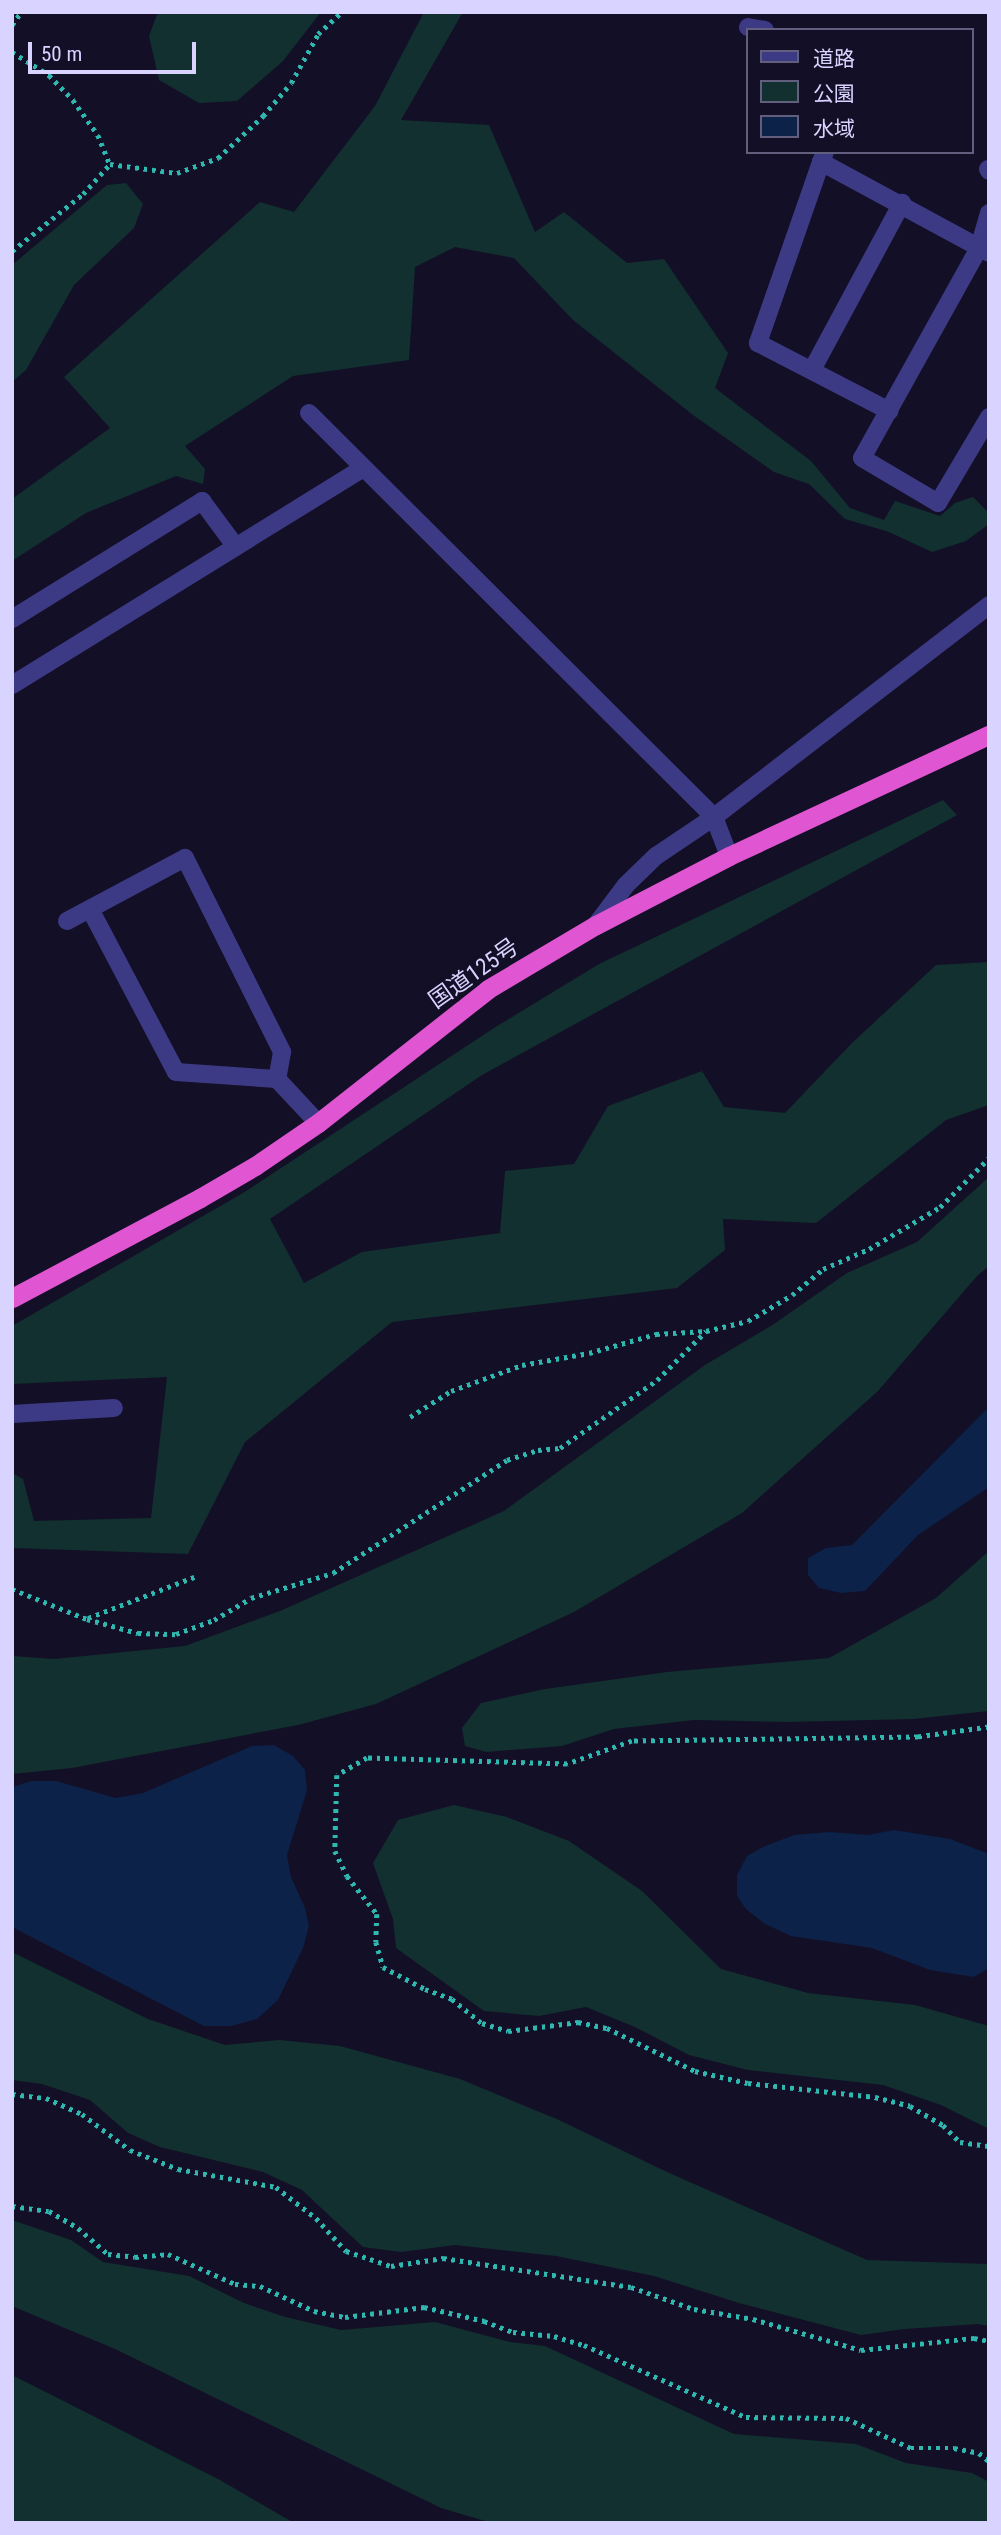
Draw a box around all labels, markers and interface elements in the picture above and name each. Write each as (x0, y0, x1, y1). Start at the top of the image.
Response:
scale bar (32, 28, 200, 72)
legend (746, 28, 973, 154)
text: 50 m (41, 42, 82, 66)
text: 道路 (813, 47, 855, 71)
text: 公園 (813, 82, 855, 106)
text: 水域 (813, 117, 855, 141)
street label: 国道125号 (424, 933, 524, 1015)

